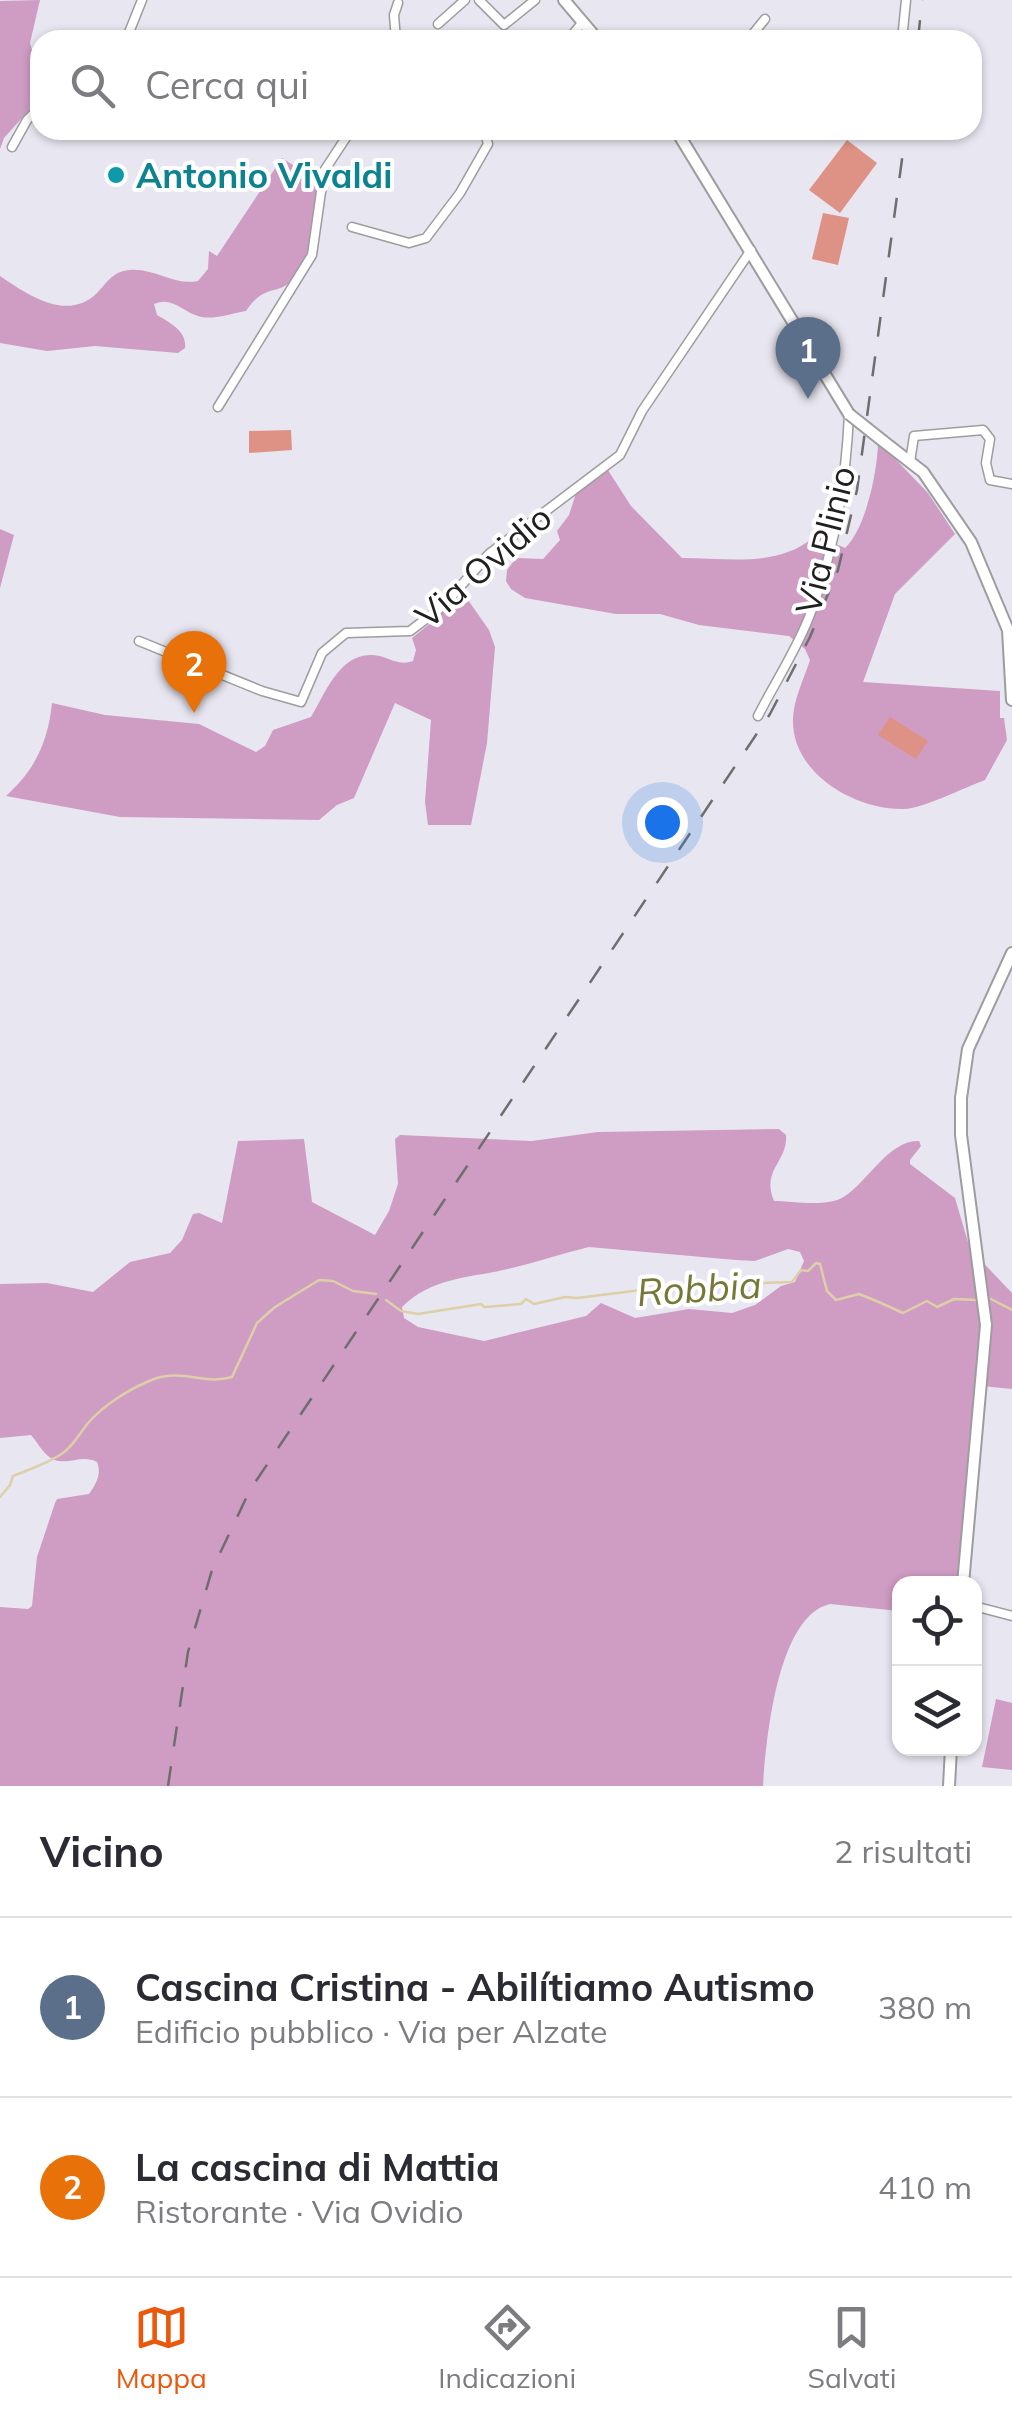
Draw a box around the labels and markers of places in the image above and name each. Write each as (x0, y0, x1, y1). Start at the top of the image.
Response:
place label: Antonio Vivaldi (136, 153, 392, 197)
marker: Antonio Vivaldi (105, 164, 127, 186)
pin: 1 (776, 316, 840, 399)
pin: 2 (162, 630, 226, 713)

